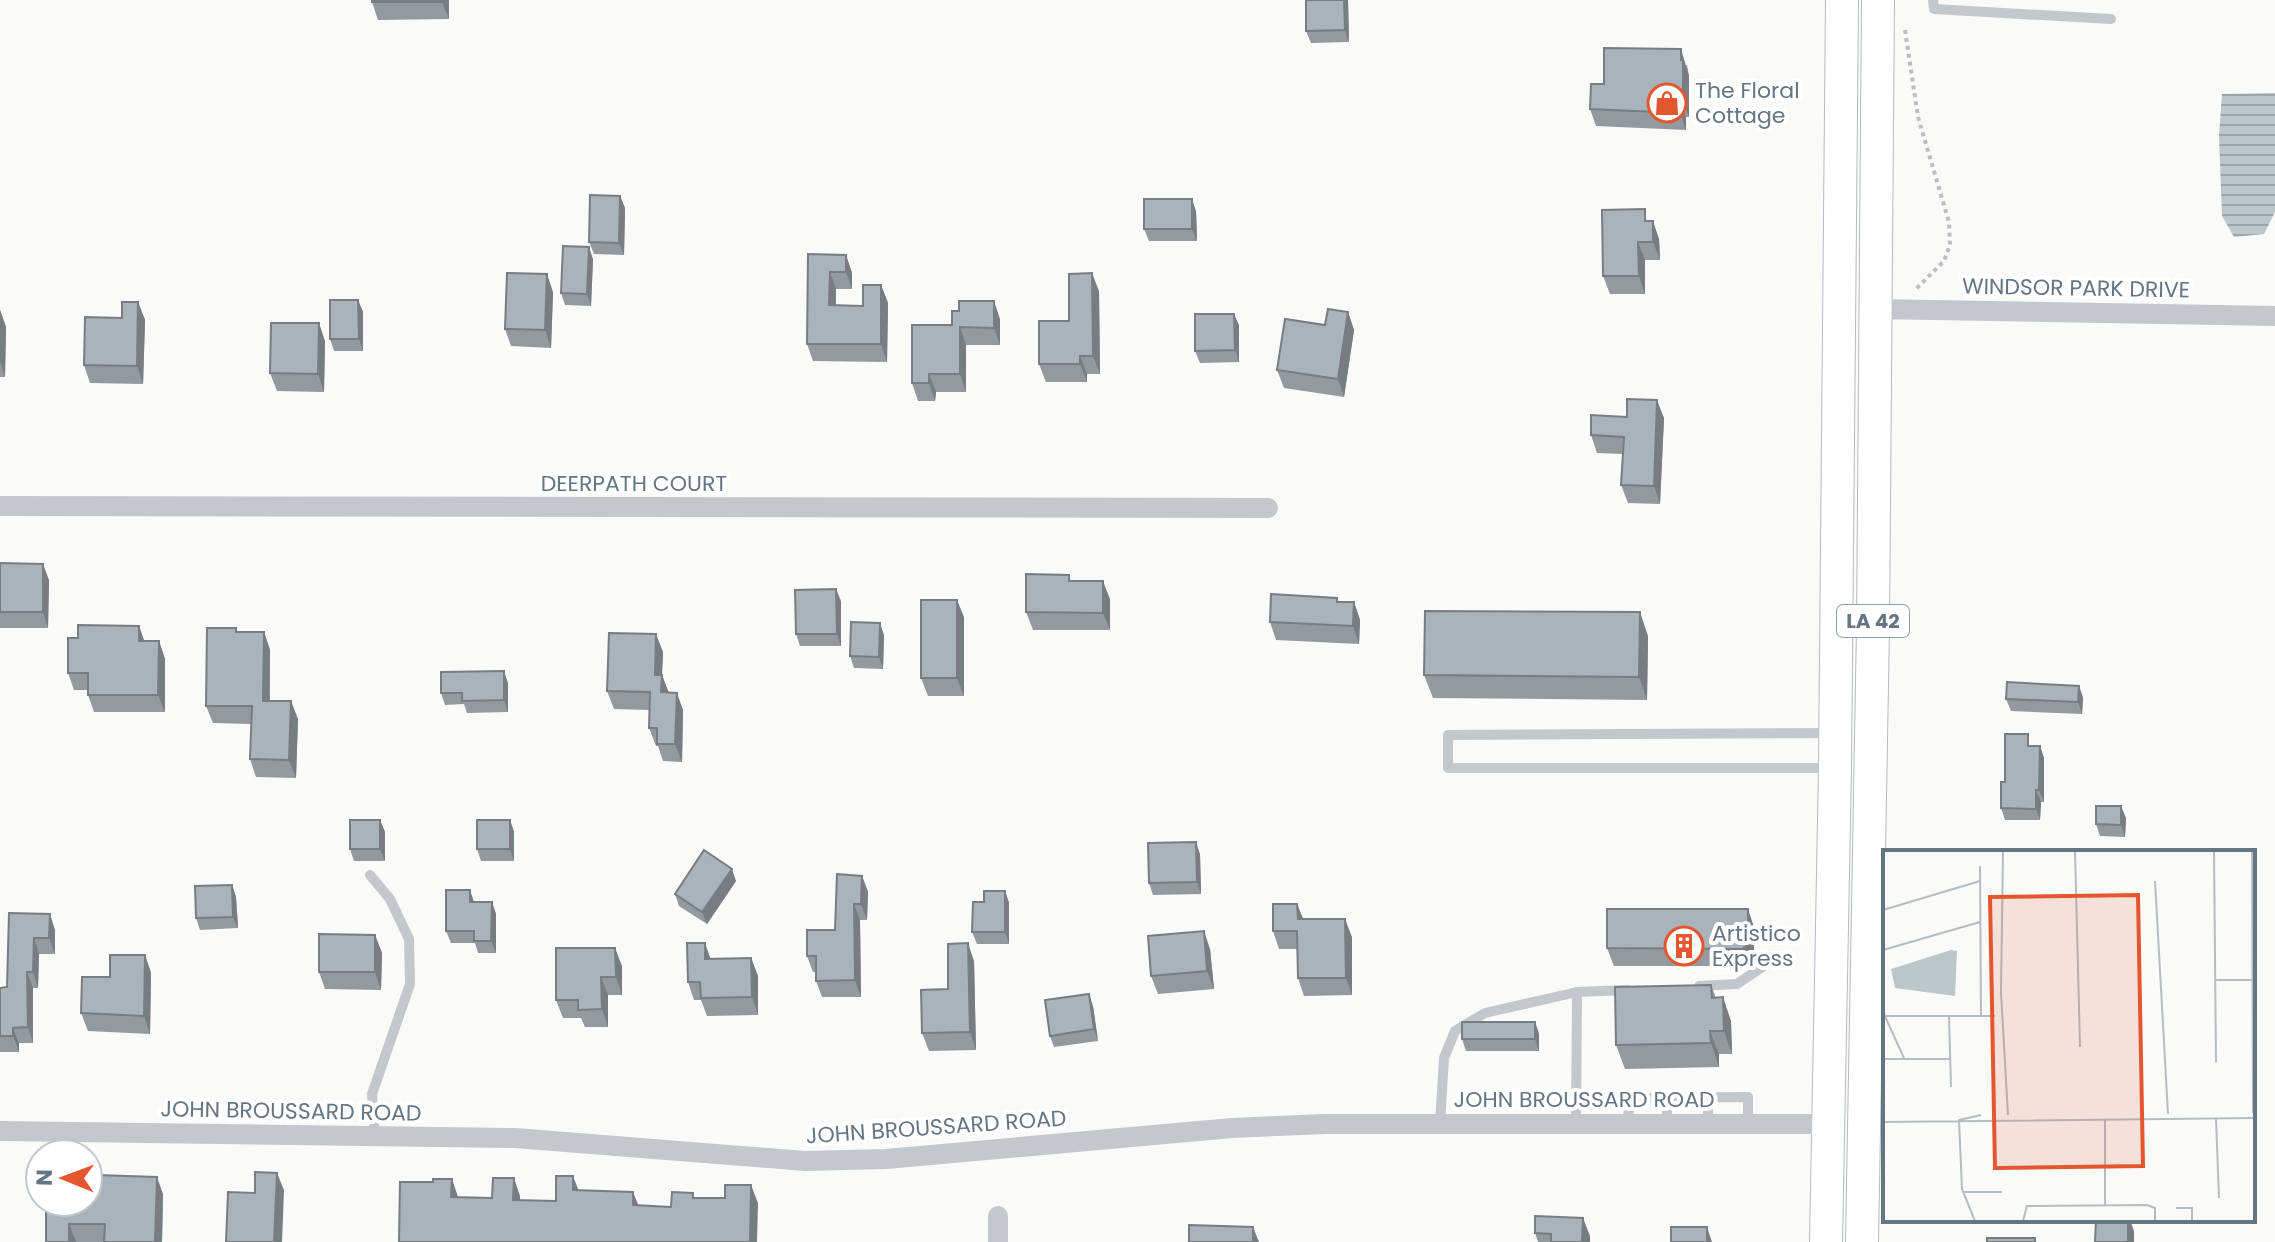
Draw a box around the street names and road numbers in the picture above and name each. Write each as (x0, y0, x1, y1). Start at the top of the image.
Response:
street label: WINDSOR PARK DRIVE (1962, 271, 2190, 305)
street label: DEERPATH COURT (541, 468, 727, 499)
road number: LA 42 (1837, 605, 1909, 637)
street label: JOHN BROUSSARD ROAD (1453, 1084, 1715, 1115)
street label: JOHN BROUSSARD ROAD (160, 1093, 422, 1129)
street label: JOHN BROUSSARD ROAD (805, 1102, 1067, 1152)

